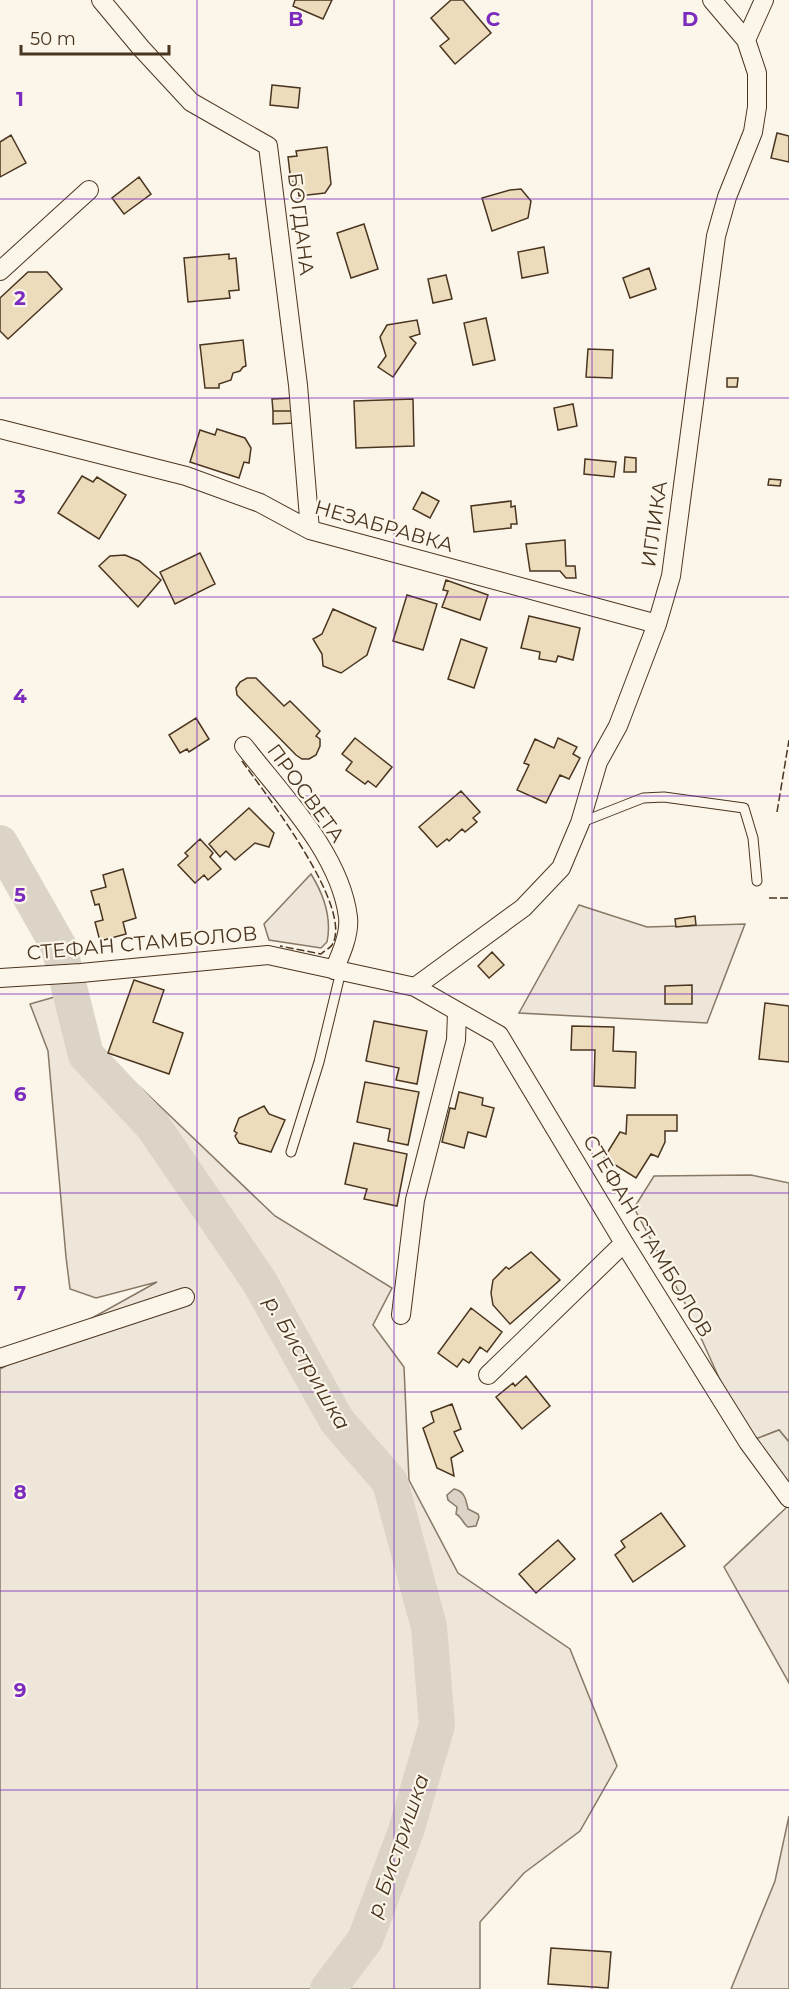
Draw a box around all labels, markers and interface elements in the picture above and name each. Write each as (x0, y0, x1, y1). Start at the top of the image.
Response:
text: B (288, 7, 304, 31)
text: C (486, 7, 501, 31)
text: D (682, 7, 698, 31)
scale bar (21, 18, 170, 56)
text: 50 m (30, 28, 76, 50)
text: 1 (16, 87, 24, 111)
street label: БОГДАНА (283, 171, 319, 277)
text: 2 (14, 286, 26, 310)
street label: ИГЛИКА (636, 479, 672, 569)
text: 3 (13, 485, 26, 509)
street label: НЕЗАБРАВКА (312, 495, 456, 557)
text: 4 (13, 684, 27, 708)
street label: ПРОСВЕТА (262, 739, 350, 847)
text: 5 (14, 883, 26, 907)
street label: СТЕФАН СТАМБОЛОВ (26, 921, 258, 965)
text: 6 (14, 1082, 27, 1106)
street label: СТЕФАН СТАМБОЛОВ (578, 1131, 718, 1341)
text: 7 (14, 1281, 26, 1305)
water label: р. Бистришка (259, 1291, 356, 1434)
text: 8 (13, 1480, 27, 1504)
text: 9 (14, 1678, 26, 1702)
water label: р. Бистришка (361, 1771, 434, 1921)

